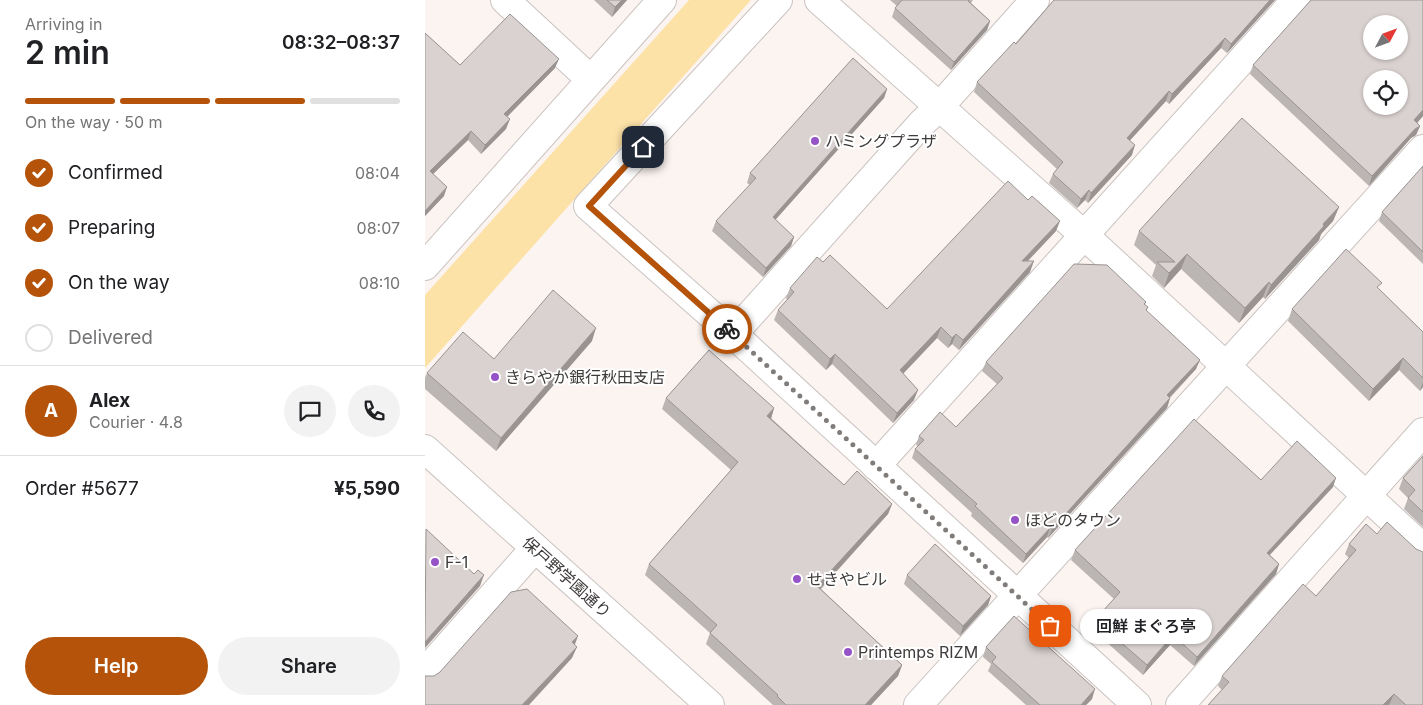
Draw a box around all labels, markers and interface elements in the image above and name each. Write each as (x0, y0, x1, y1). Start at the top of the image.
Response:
text: Arriving in (25, 14, 102, 34)
north arrow (1363, 15, 1407, 60)
map controls (1363, 15, 1408, 115)
text: 08:32–08:37 (282, 31, 400, 54)
text: 2 min (25, 33, 110, 72)
button: locate (1363, 70, 1408, 115)
text: On the way · 50 m (25, 112, 163, 132)
pin (622, 126, 664, 168)
place label: ハミングプラザ (825, 131, 937, 151)
icon: home (629, 133, 657, 161)
marker: ハミングプラザ (809, 135, 821, 147)
icon: check (25, 159, 53, 187)
text: Confirmed (68, 161, 163, 184)
text: 08:04 (355, 163, 400, 183)
icon: check (25, 214, 53, 242)
text: Preparing (68, 216, 155, 239)
text: 08:07 (357, 218, 400, 238)
icon: check (25, 269, 53, 297)
text: On the way (68, 271, 170, 294)
text: 08:10 (359, 273, 400, 293)
courier (702, 304, 752, 354)
icon: bike (713, 315, 741, 343)
text: Delivered (68, 326, 153, 349)
place label: きらやか銀行秋田支店 (505, 367, 665, 387)
marker: きらやか銀行秋田支店 (489, 371, 501, 383)
button: chat (284, 385, 336, 437)
button: phone (348, 385, 400, 437)
text: Alex (89, 389, 130, 412)
text: A (44, 399, 58, 422)
text: Courier · 4.8 (89, 412, 183, 432)
text: Order #5677 (25, 477, 139, 500)
text: ¥5,590 (334, 477, 400, 500)
place label: ほどのタウン (1025, 510, 1121, 530)
marker: ほどのタウン (1009, 514, 1021, 526)
street label: 保戸野学園通り (519, 532, 615, 622)
place label: F-1 (445, 552, 468, 572)
marker: F-1 (429, 556, 441, 568)
place label: せきやビル (807, 569, 887, 589)
marker: せきやビル (791, 573, 803, 585)
pin (1029, 605, 1071, 647)
callout: 回鮮 まぐろ亭 (1080, 608, 1213, 644)
icon: bag (1036, 612, 1064, 640)
text: 回鮮 まぐろ亭 (1096, 616, 1196, 636)
button: Help (25, 637, 208, 695)
button: Share (218, 637, 400, 695)
place label: Printemps RIZM (858, 642, 978, 662)
marker: Printemps RIZM (842, 646, 854, 658)

